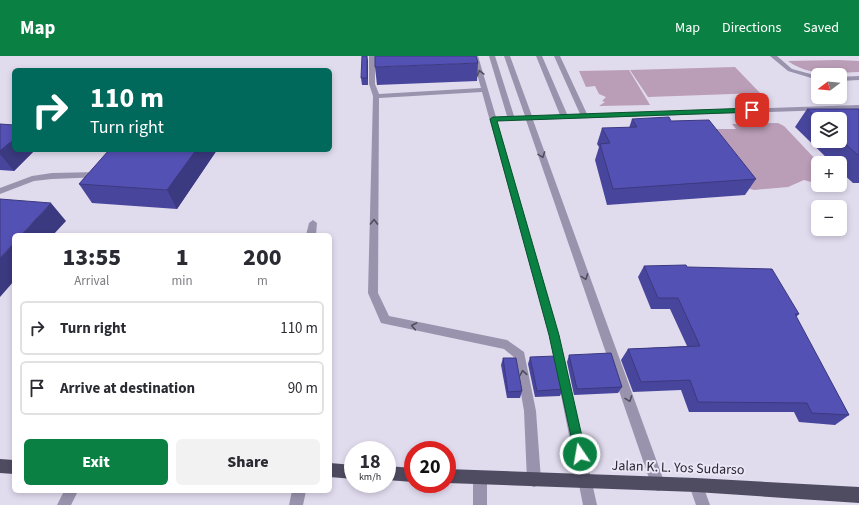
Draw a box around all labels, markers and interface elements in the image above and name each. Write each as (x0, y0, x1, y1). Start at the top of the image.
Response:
text: Map (20, 15, 55, 42)
text: Map (675, 18, 700, 38)
text: Directions (722, 18, 781, 38)
text: Saved (803, 18, 839, 38)
north arrow (811, 68, 847, 104)
map controls (811, 68, 847, 236)
one-way arrow (476, 70, 485, 77)
text: 110 m (90, 78, 164, 118)
icon: right (24, 84, 76, 136)
pin (735, 93, 769, 127)
icon: arrive (741, 99, 763, 121)
button: layers (811, 112, 847, 148)
text: Turn right (90, 115, 164, 140)
one-way arrow (537, 151, 545, 158)
button: + (811, 156, 847, 192)
button: − (811, 200, 847, 236)
one-way arrow (370, 219, 378, 225)
text: 13:55 (62, 240, 121, 275)
text: 1 (176, 240, 189, 275)
text: 200 (243, 240, 282, 275)
text: Arrival (74, 272, 109, 290)
text: min (172, 272, 193, 290)
text: m (257, 272, 268, 290)
one-way arrow (580, 273, 589, 280)
icon: right (26, 317, 48, 339)
text: Turn right (60, 318, 126, 339)
text: 110 m (280, 318, 318, 339)
one-way arrow (410, 322, 417, 331)
one-way arrow (519, 370, 528, 376)
icon: arrive (26, 377, 48, 399)
text: Arrive at destination (60, 378, 195, 399)
text: 90 m (288, 378, 318, 399)
one-way arrow (624, 396, 632, 403)
position arrow (559, 433, 601, 475)
button: Exit (24, 439, 168, 485)
button: Share (176, 439, 320, 485)
speed limit sign: 20 (404, 441, 456, 493)
text: 18 (359, 448, 381, 476)
street label: Jalan K. L. Yos Sudarso (611, 456, 745, 480)
text: km/h (359, 470, 381, 484)

